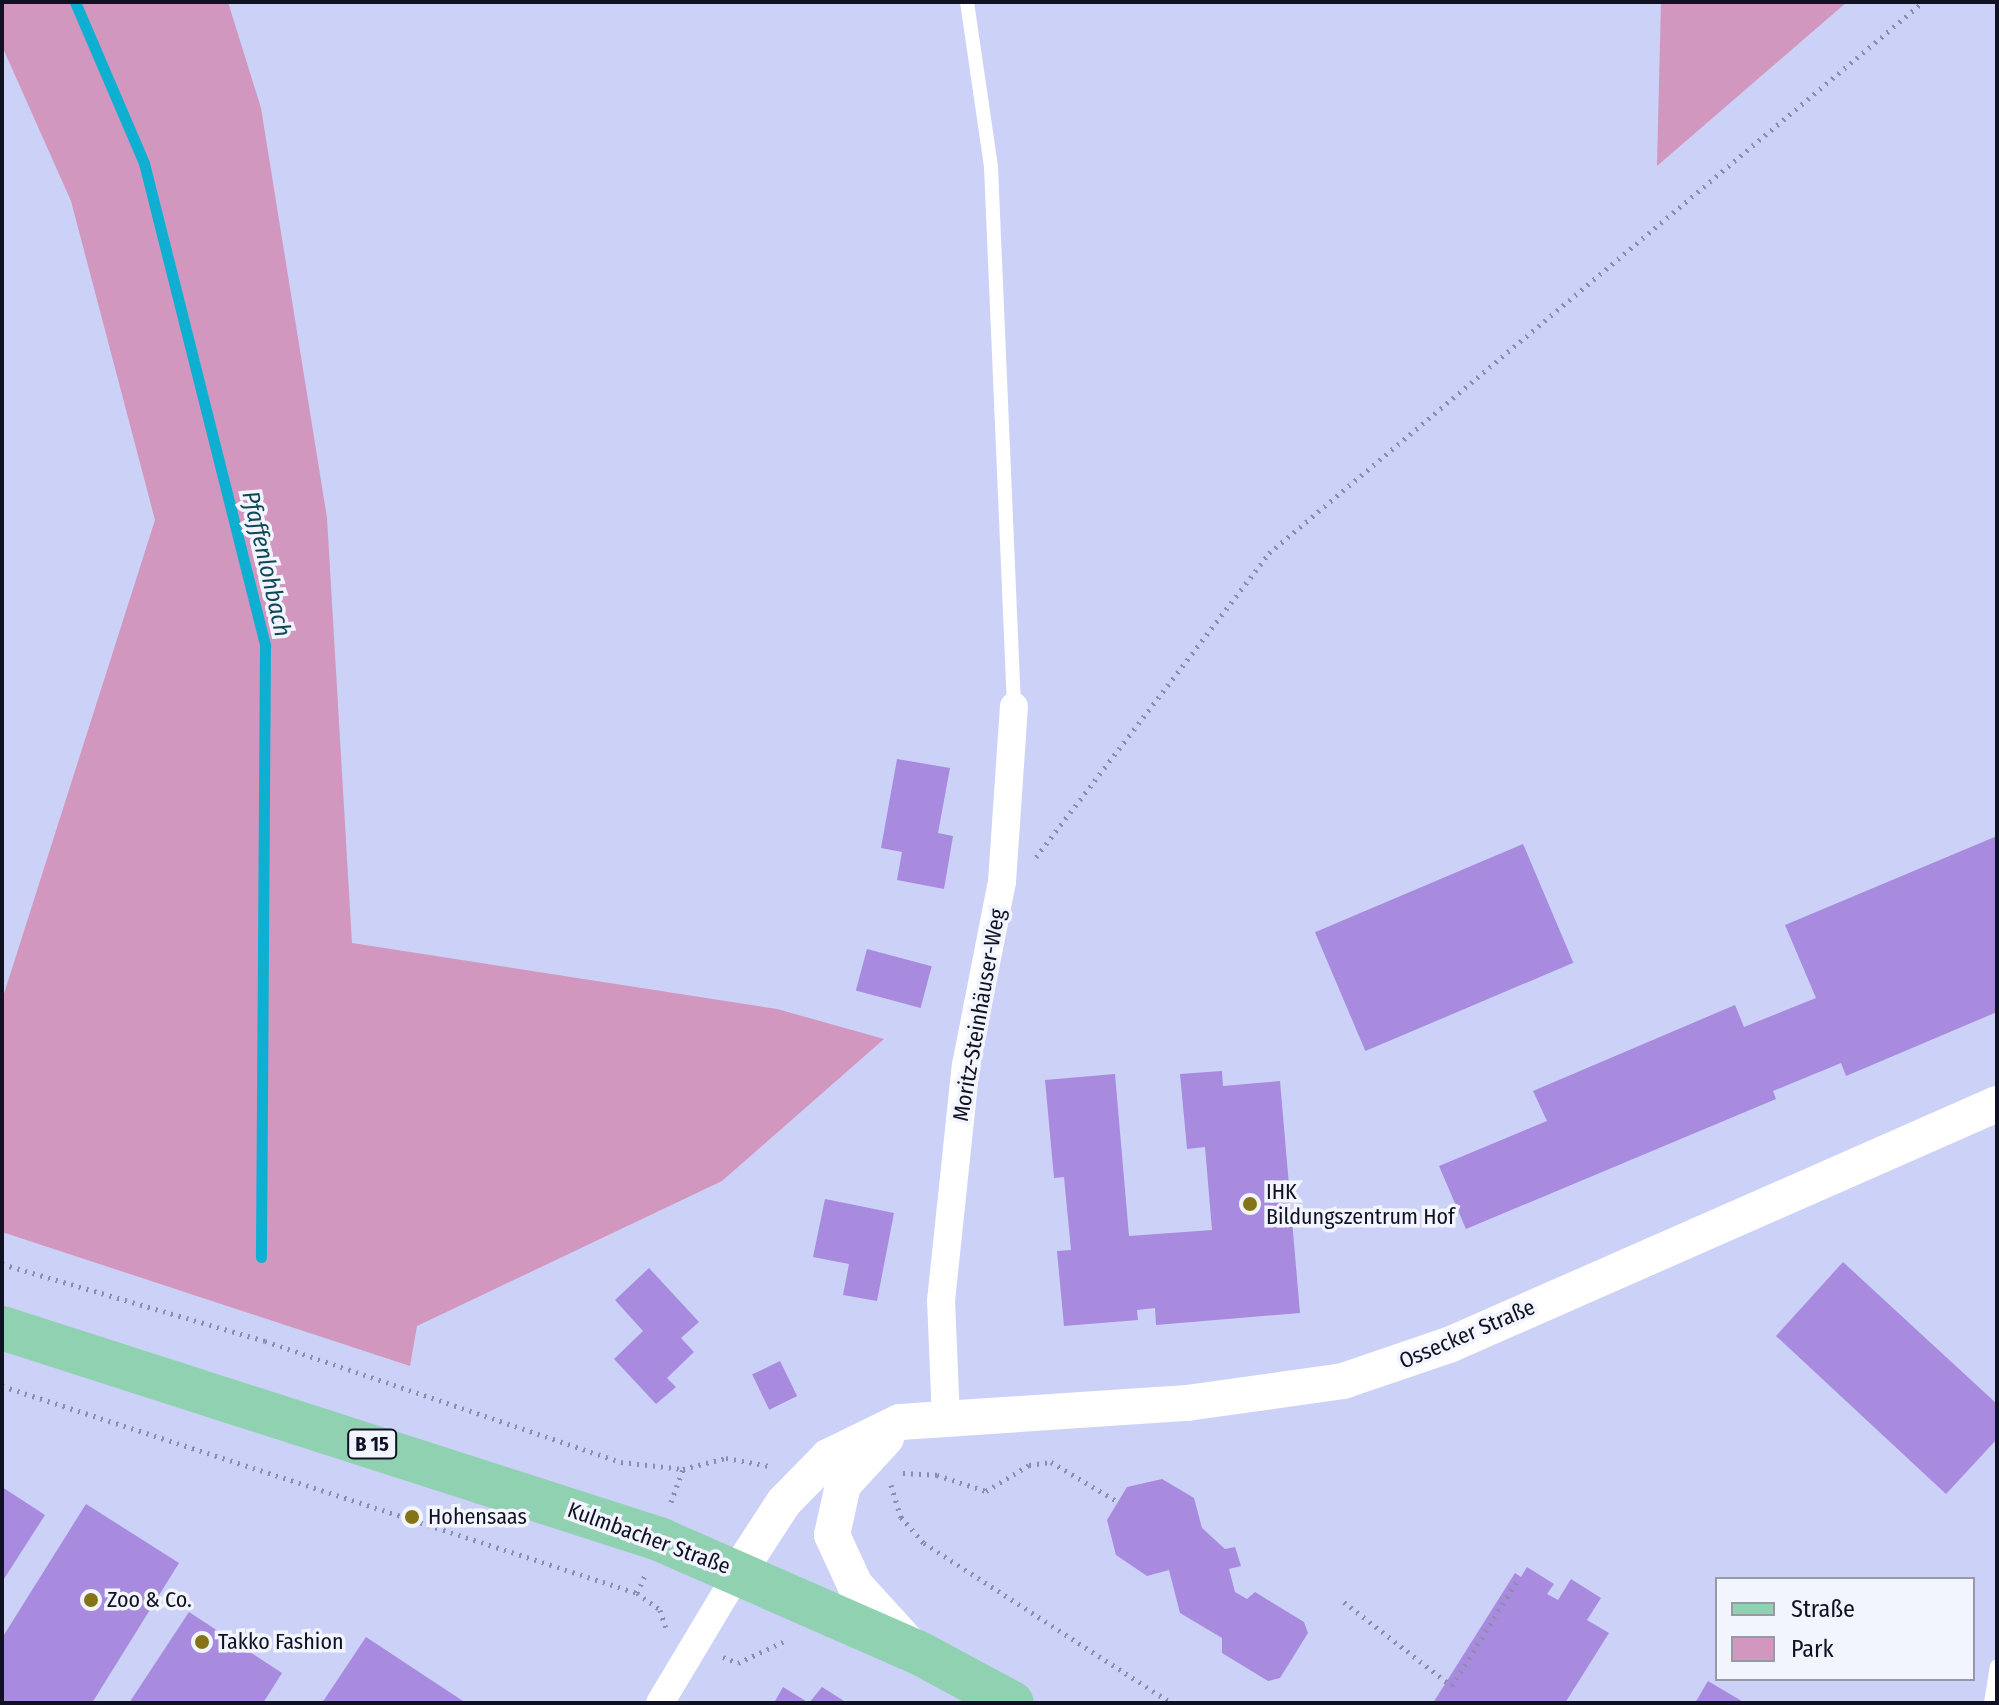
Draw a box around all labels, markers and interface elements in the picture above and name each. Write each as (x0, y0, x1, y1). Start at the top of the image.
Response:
water label: Pfaffenlohbach (235, 488, 297, 640)
street label: Moritz-Steinhäuser-Weg (947, 907, 1011, 1123)
place label: IHK Bildungszentrum Hof (1266, 1178, 1455, 1230)
marker: IHK Bildungszentrum Hof (1241, 1195, 1259, 1213)
street label: Ossecker Straße (1395, 1294, 1539, 1374)
road number: B 15 (346, 1428, 398, 1460)
street label: Kulmbacher Straße (564, 1496, 734, 1580)
place label: Hohensaas (428, 1504, 527, 1530)
marker: Hohensaas (403, 1508, 421, 1526)
legend (1715, 1577, 1975, 1681)
place label: Zoo & Co. (107, 1587, 192, 1613)
marker: Zoo & Co. (82, 1591, 100, 1609)
text: Straße (1791, 1595, 1855, 1623)
place label: Takko Fashion (218, 1629, 344, 1655)
marker: Takko Fashion (193, 1633, 211, 1651)
text: Park (1791, 1635, 1834, 1663)

